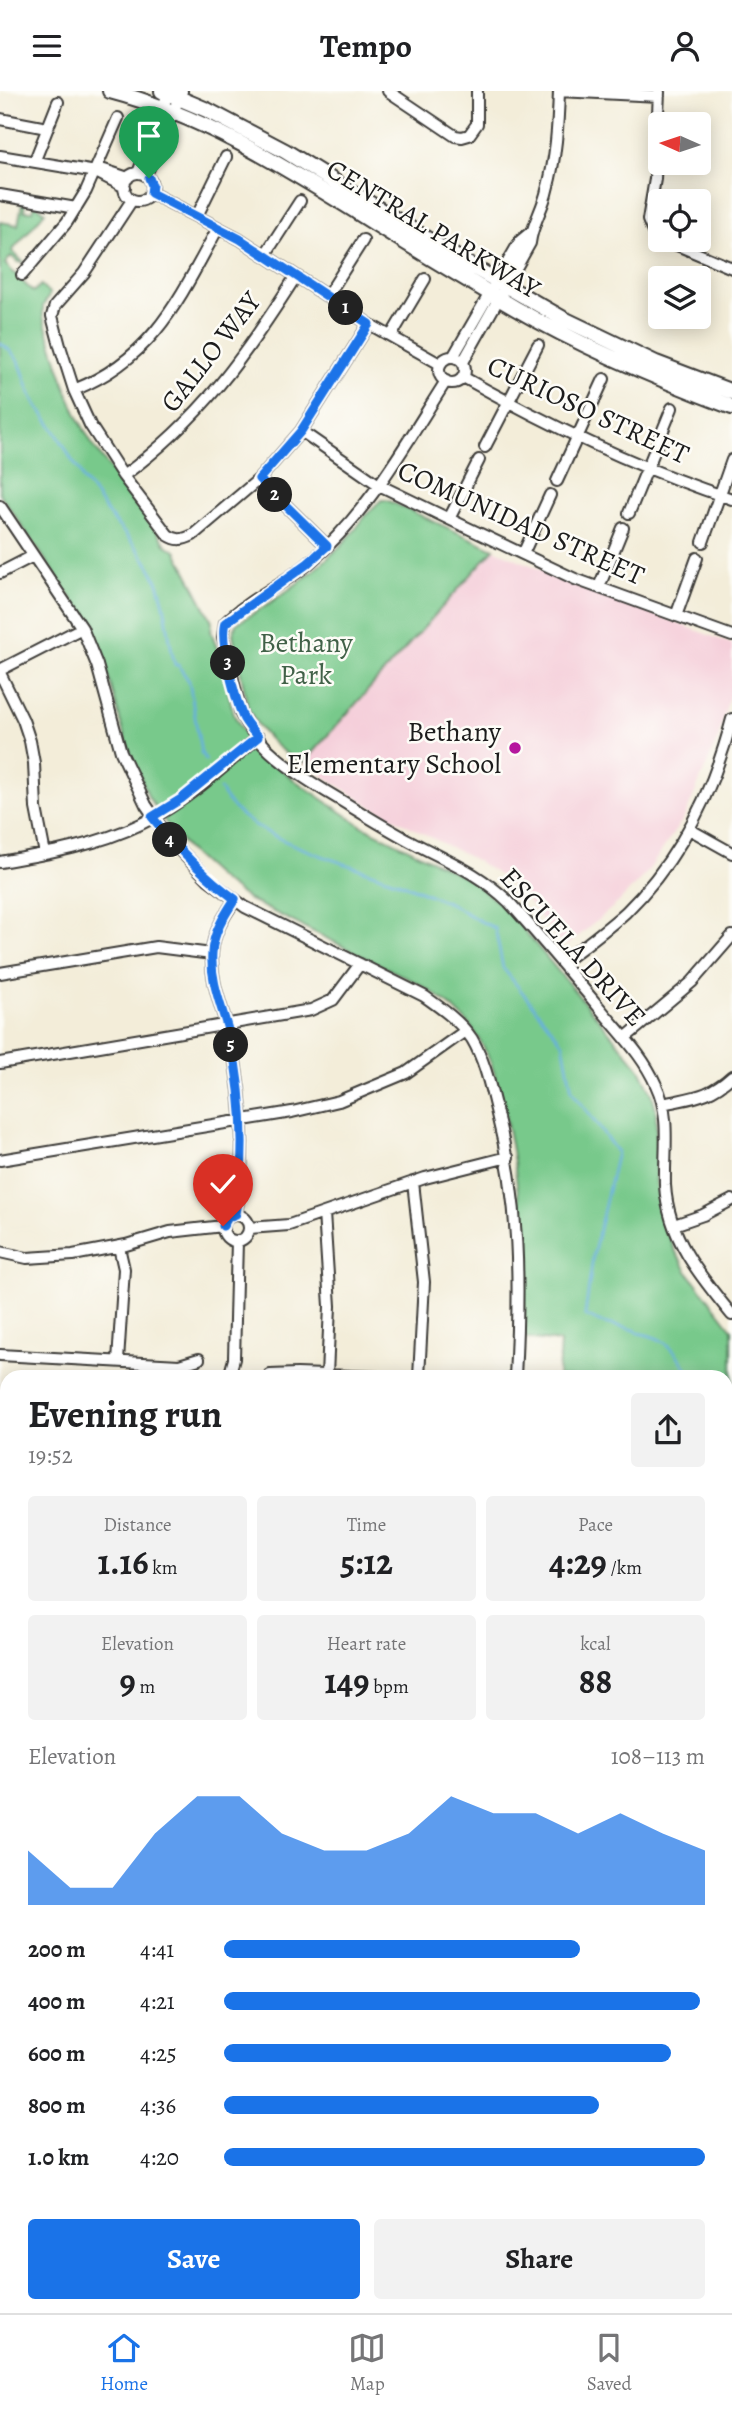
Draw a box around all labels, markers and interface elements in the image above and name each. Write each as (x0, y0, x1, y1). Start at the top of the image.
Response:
text: Tempo (320, 24, 412, 68)
icon: menu (28, 27, 66, 65)
icon: person (666, 27, 704, 65)
pin (119, 106, 179, 178)
north arrow (648, 112, 710, 175)
map controls (648, 112, 711, 329)
icon: arrive (130, 117, 168, 155)
street label: CENTRAL PARKWAY (319, 150, 548, 308)
button: locate (648, 189, 711, 252)
button: layers (648, 266, 711, 329)
street label: GALLO WAY (152, 283, 271, 420)
pin: 1 (328, 291, 364, 325)
text: 1 (342, 294, 349, 320)
street label: CURIOSO STREET (481, 347, 695, 473)
street label: COMUNIDAD STREET (392, 452, 650, 594)
pin: 2 (258, 477, 292, 513)
text: 2 (270, 481, 279, 507)
park label: Bethany Park (259, 624, 353, 694)
pin: 3 (210, 645, 246, 681)
text: 3 (223, 649, 232, 675)
place label: Bethany Elementary School (287, 713, 502, 783)
marker: Bethany Elementary School (507, 740, 523, 756)
pin: 4 (152, 823, 188, 857)
text: 4 (165, 826, 174, 852)
street label: ESCUELA DRIVE (491, 859, 655, 1035)
pin: 5 (214, 1027, 248, 1063)
text: 5 (226, 1031, 235, 1057)
pin (193, 1154, 253, 1226)
icon: check (204, 1165, 242, 1203)
text: Evening run (28, 1388, 222, 1440)
button: share (631, 1393, 705, 1467)
text: 19:52 (28, 1440, 73, 1471)
text: Distance (103, 1512, 172, 1538)
text: Time (347, 1512, 386, 1538)
text: Pace (578, 1512, 613, 1538)
text: 1.16 (97, 1538, 149, 1586)
text: 5:12 (340, 1538, 393, 1586)
text: 4:29 (549, 1538, 607, 1586)
text: km (149, 1555, 178, 1581)
text: /km (607, 1555, 642, 1581)
text: Elevation (101, 1631, 174, 1657)
text: Heart rate (327, 1631, 406, 1657)
text: kcal (580, 1631, 611, 1657)
text: 9 (120, 1657, 136, 1705)
text: 149 (324, 1657, 369, 1705)
text: 88 (579, 1657, 612, 1705)
text: m (136, 1674, 155, 1700)
text: bpm (369, 1674, 409, 1700)
text: Elevation (28, 1741, 116, 1772)
text: 108–113 m (611, 1741, 705, 1772)
text: 200 m (28, 1934, 86, 1965)
text: 4:41 (140, 1934, 174, 1965)
text: 400 m (28, 1986, 85, 2017)
text: 4:21 (140, 1986, 175, 2017)
text: 600 m (28, 2038, 85, 2069)
text: 4:25 (140, 2038, 177, 2069)
text: 800 m (28, 2090, 85, 2121)
text: 4:36 (140, 2090, 176, 2121)
text: 1.0 km (28, 2142, 89, 2173)
text: 4:20 (140, 2142, 179, 2173)
button: Save (28, 2219, 360, 2299)
button: Share (374, 2219, 705, 2299)
tab: Home (100, 2329, 148, 2397)
tab: Map (348, 2329, 386, 2397)
tab: Saved (587, 2329, 632, 2397)

